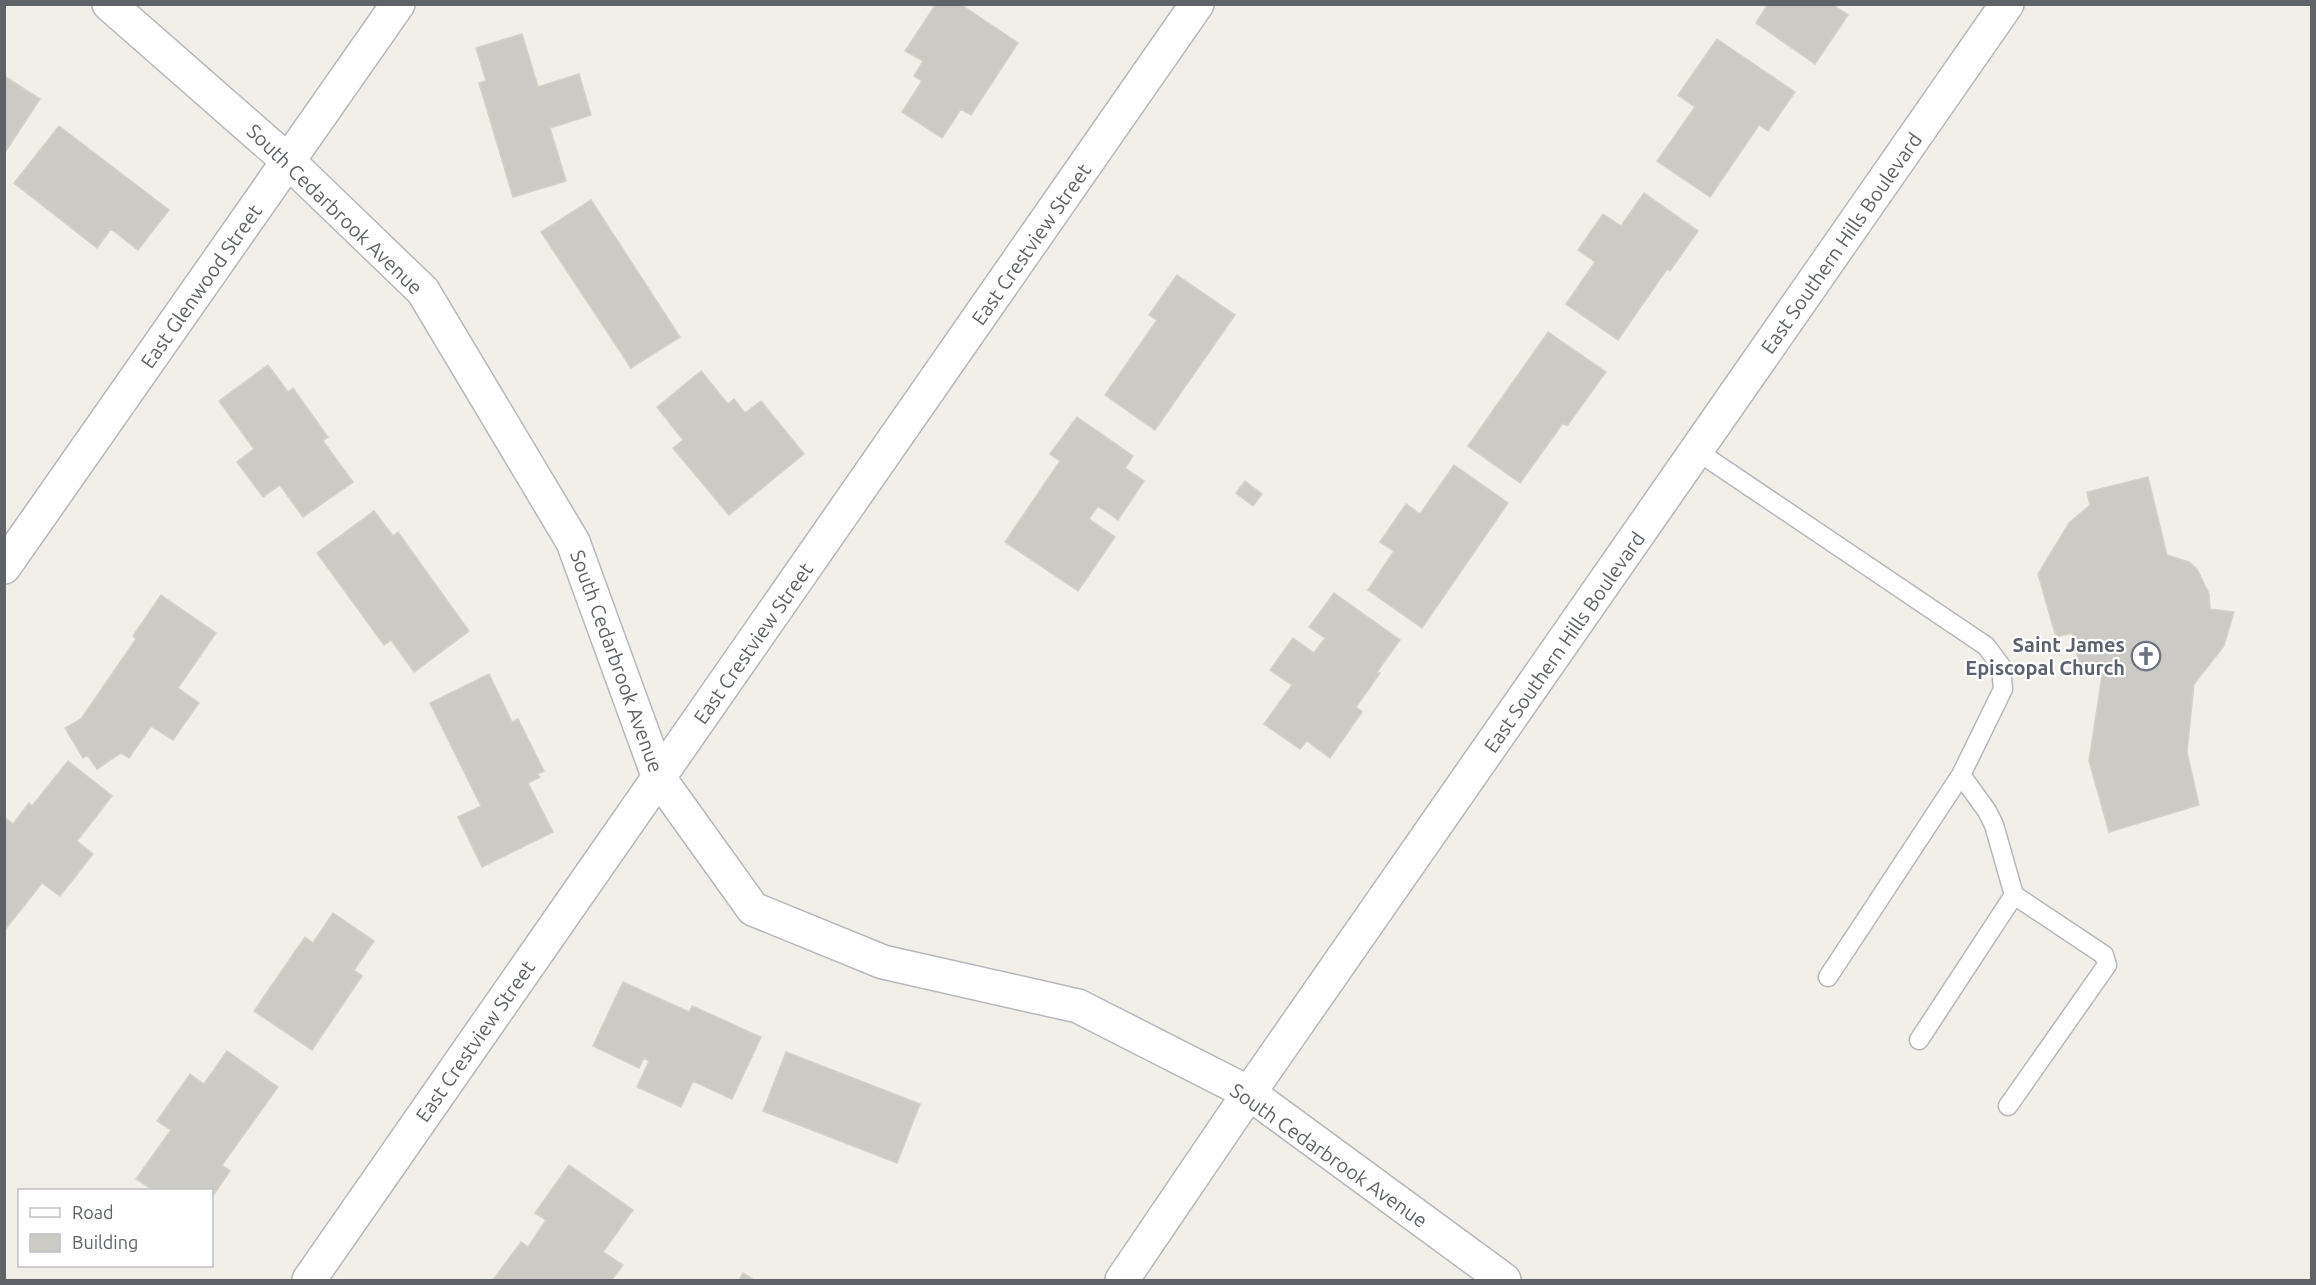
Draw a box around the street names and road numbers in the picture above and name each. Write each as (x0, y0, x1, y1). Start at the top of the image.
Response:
street label: South Cedarbrook Avenue (242, 119, 428, 299)
street label: East Southern Hills Boulevard (1756, 128, 1926, 358)
street label: East Crestview Street (967, 159, 1095, 329)
street label: East Glenwood Street (136, 200, 266, 372)
street label: East Southern Hills Boulevard (1479, 527, 1649, 757)
street label: South Cedarbrook Avenue (566, 547, 668, 775)
street label: East Crestview Street (689, 558, 817, 728)
street label: East Crestview Street (411, 956, 539, 1126)
street label: South Cedarbrook Avenue (1226, 1078, 1432, 1232)

